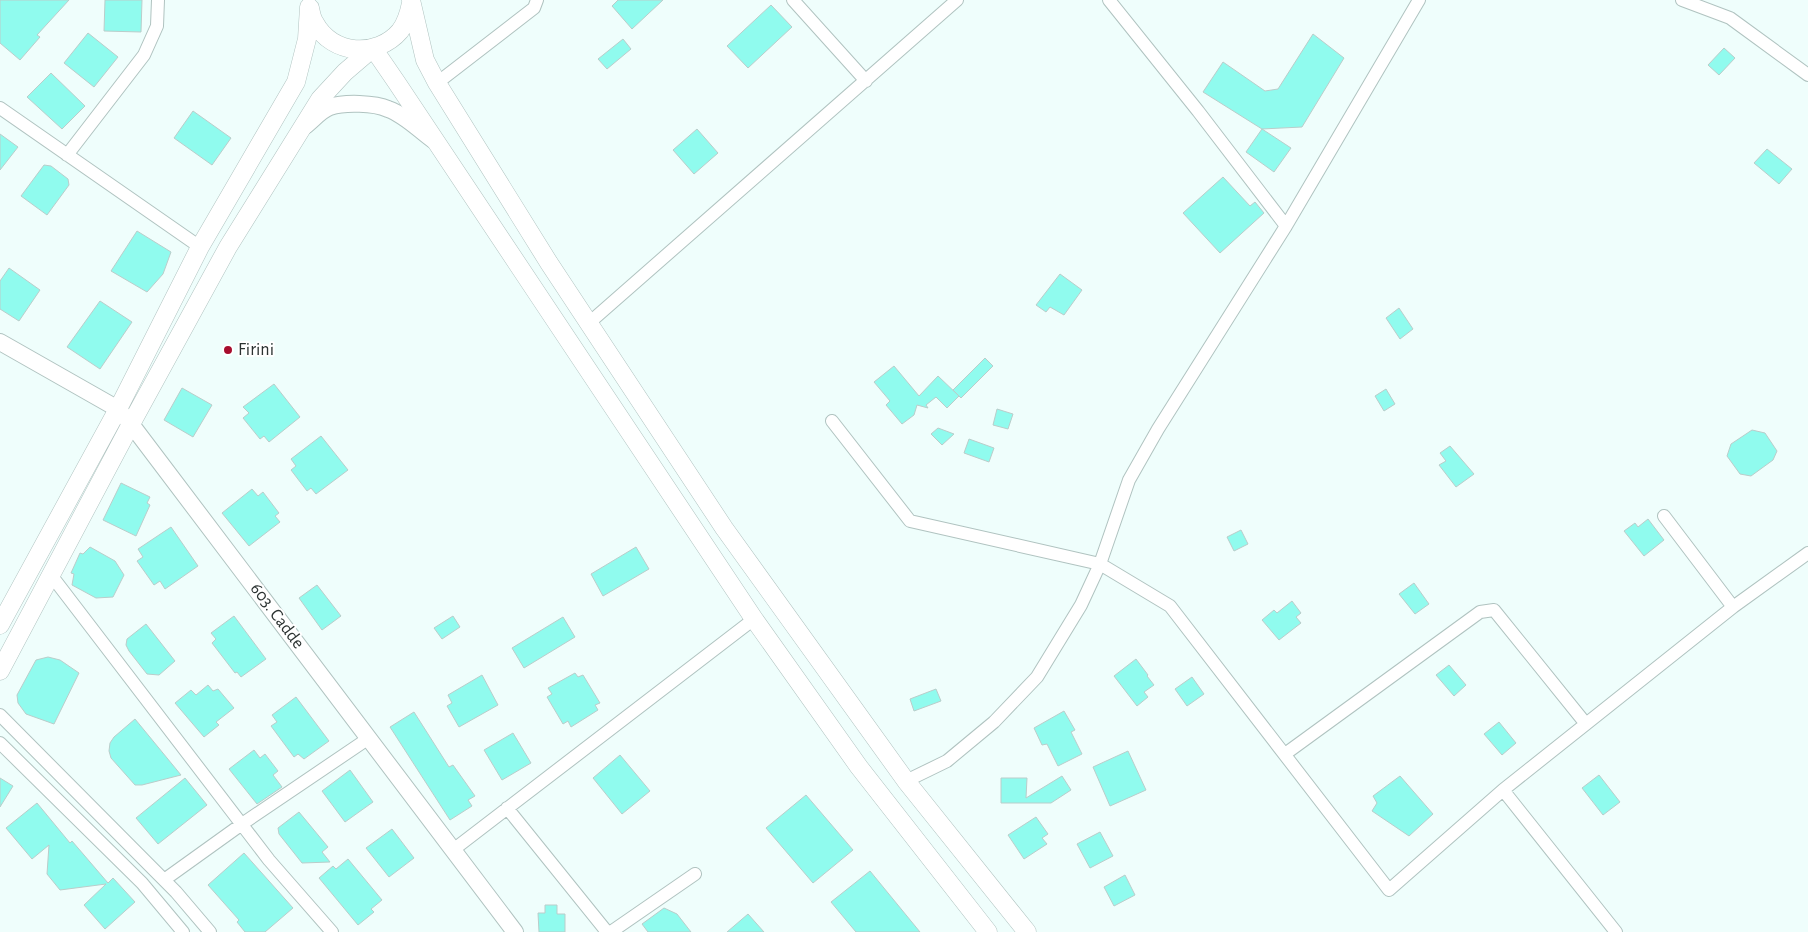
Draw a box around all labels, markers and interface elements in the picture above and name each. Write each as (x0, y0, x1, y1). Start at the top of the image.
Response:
place label: Firini (238, 341, 274, 359)
marker: Firini (222, 344, 234, 356)
street label: 603. Cadde (247, 580, 307, 652)

